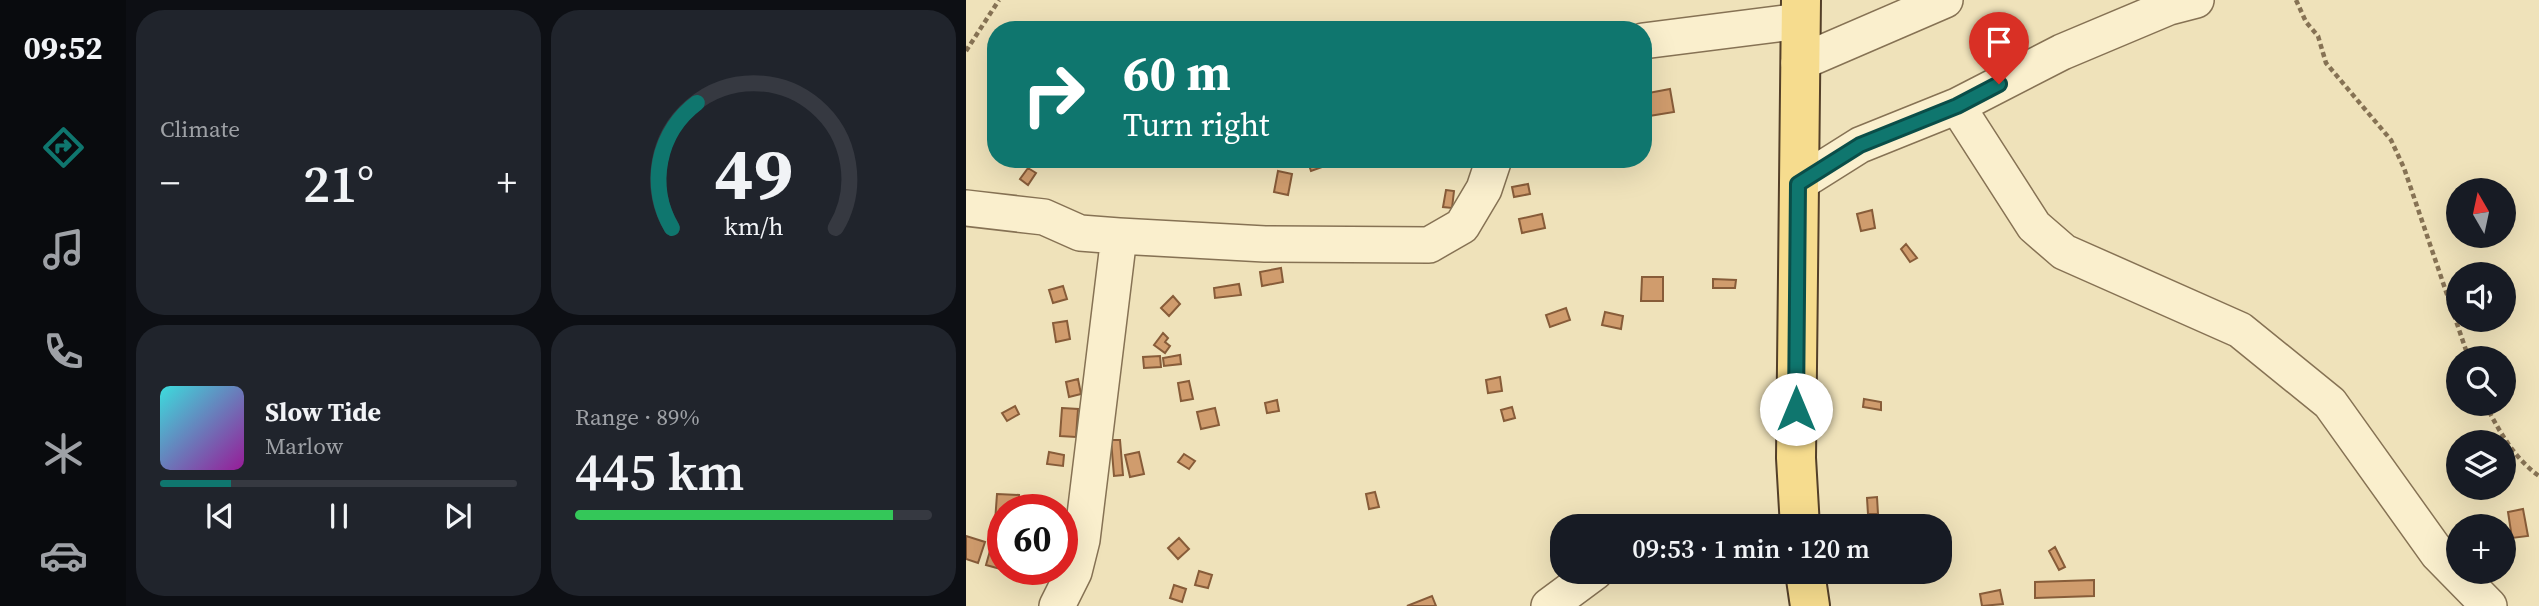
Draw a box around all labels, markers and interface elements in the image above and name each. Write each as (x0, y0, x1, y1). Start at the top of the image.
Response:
pin (1969, 12.0, 2029, 84)
icon: arrive (1980, 23, 2018, 61)
text: 09:52 (24, 26, 102, 70)
text: 60 m (1123, 39, 1231, 106)
icon: right (1008, 49, 1099, 140)
text: Turn right (1123, 103, 1269, 147)
text: Climate (160, 113, 240, 145)
icon: directions (39, 123, 88, 172)
text: 49 (714, 124, 793, 223)
text: 21° (303, 148, 374, 219)
text: − (160, 157, 180, 209)
text: + (497, 157, 517, 209)
north arrow (2446, 178, 2516, 248)
map controls (2446, 178, 2516, 584)
text: km/h (724, 209, 783, 243)
icon: music (39, 225, 88, 274)
button: sound (2446, 262, 2516, 332)
icon: phone (39, 327, 88, 376)
button: search (2446, 346, 2516, 416)
position arrow (1759, 372, 1833, 446)
text: Slow Tide (265, 394, 381, 430)
text: Range · 89% (575, 401, 700, 433)
icon: climate (39, 429, 88, 478)
text: Marlow (265, 430, 343, 462)
button: layers (2446, 430, 2516, 500)
text: 445 km (575, 436, 744, 507)
speed limit sign: 60 (987, 494, 1078, 585)
icon: previous (201, 497, 239, 535)
icon: pause (320, 497, 358, 535)
icon: next (439, 497, 477, 535)
button: + (2446, 514, 2516, 584)
icon: car (39, 531, 88, 580)
text: 09:53 · 1 min · 120 m (1632, 531, 1870, 567)

